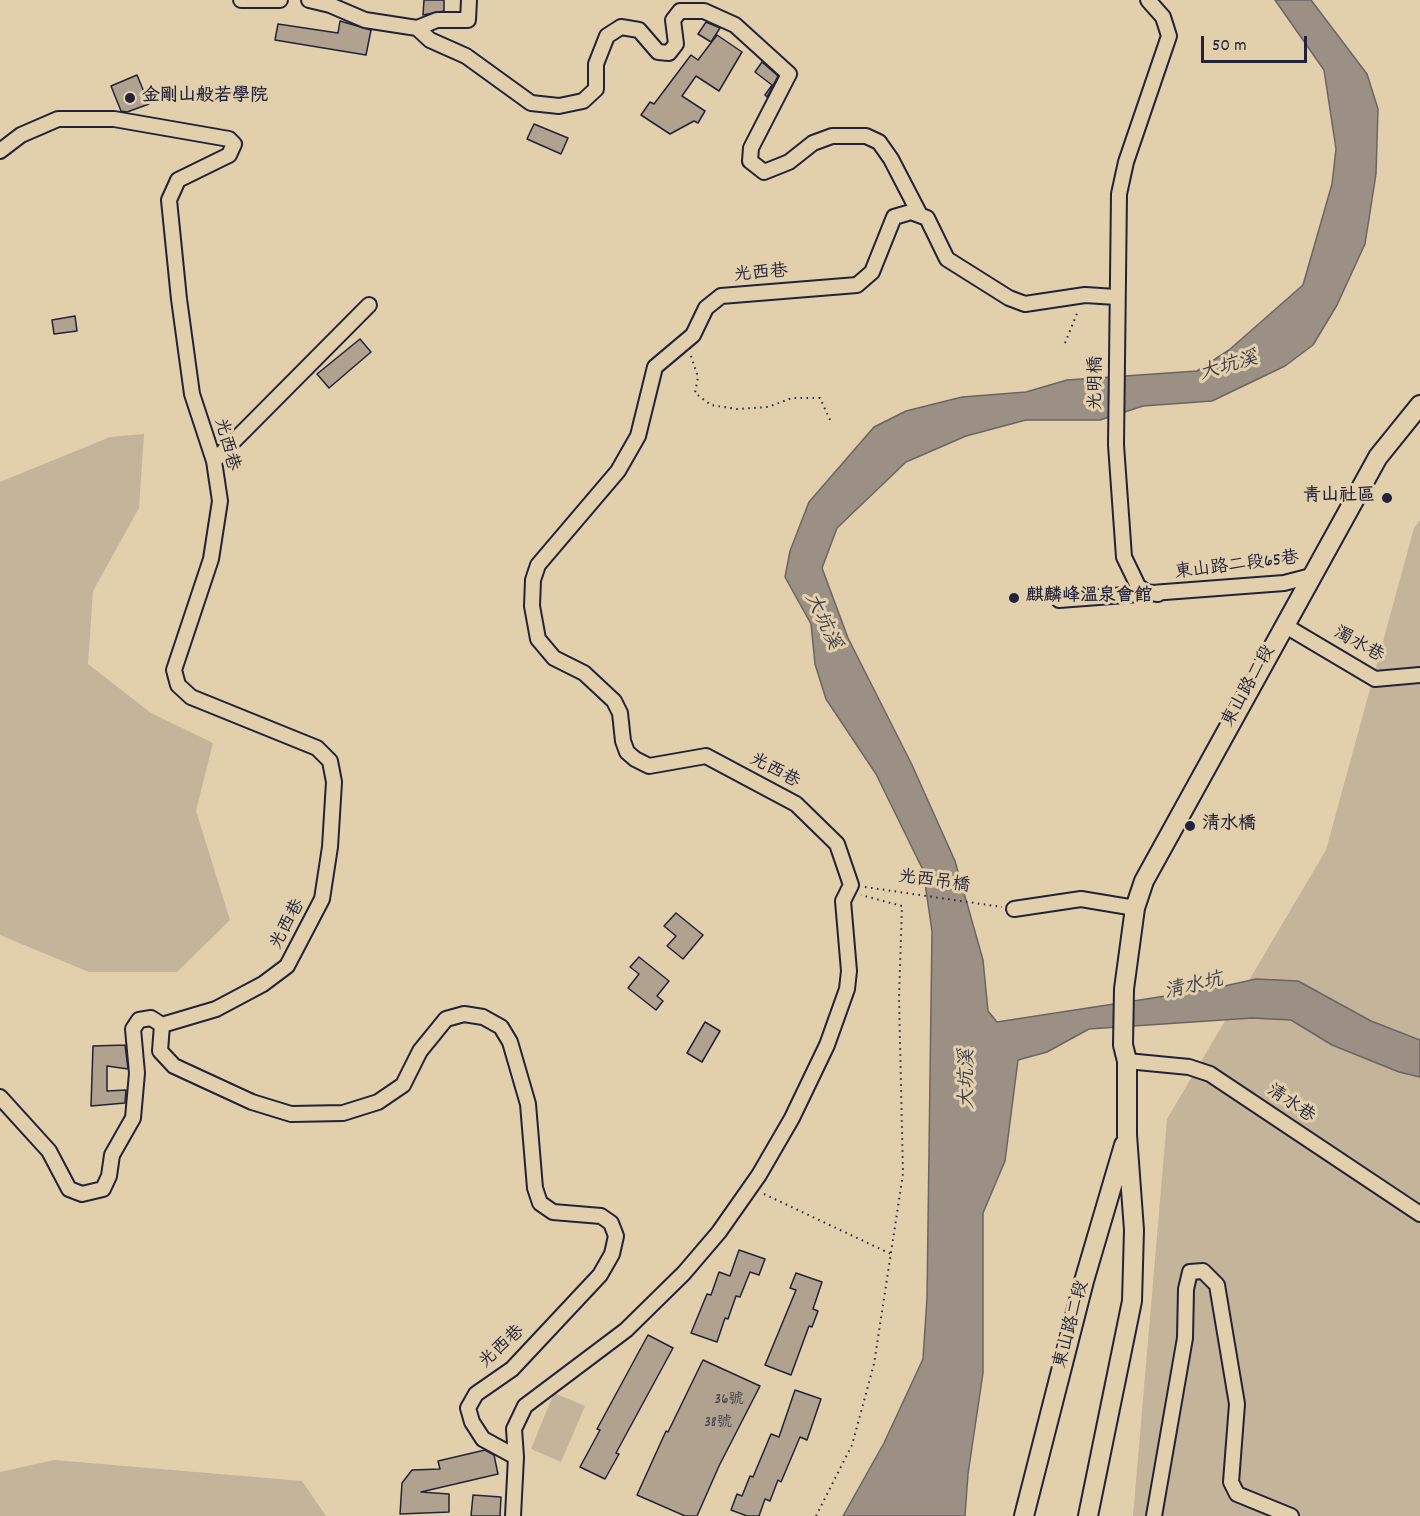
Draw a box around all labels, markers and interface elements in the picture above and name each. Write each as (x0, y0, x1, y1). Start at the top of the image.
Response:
scale bar (1204, 24, 1310, 62)
text: 50 m (1212, 34, 1247, 59)
place label: 金剛山般若學院 (142, 87, 268, 109)
marker: 金剛山般若學院 (123, 91, 137, 105)
street label: 光西巷 (733, 262, 789, 288)
water label: 大坑溪 (1197, 348, 1261, 388)
street label: 光明橋 (1087, 356, 1109, 410)
street label: 光西巷 (208, 416, 242, 474)
place label: 青山社區 (1303, 487, 1375, 509)
marker: 青山社區 (1380, 491, 1394, 505)
street label: 東山路二段65巷 (1174, 549, 1300, 585)
place label: 麒麟峰溫泉會館 (1026, 587, 1152, 609)
water label: 大坑溪 (797, 590, 845, 654)
marker: 麒麟峰溫泉會館 (1007, 591, 1021, 605)
street label: 濁水巷 (1329, 623, 1387, 669)
street label: 東山路二段 (1219, 642, 1281, 732)
street label: 光西巷 (745, 750, 803, 794)
place label: 清水橋 (1202, 815, 1256, 837)
marker: 清水橋 (1183, 819, 1197, 833)
street label: 光西吊橋 (897, 867, 971, 899)
street label: 光西巷 (267, 896, 311, 954)
water label: 清水坑 (1162, 970, 1226, 1006)
water label: 大坑溪 (957, 1049, 981, 1109)
street label: 清水巷 (1262, 1081, 1318, 1129)
street label: 東山路二段 (1051, 1279, 1095, 1371)
street label: 光西巷 (476, 1322, 530, 1374)
house number: 36號 (714, 1392, 744, 1410)
house number: 38號 (704, 1415, 732, 1433)

